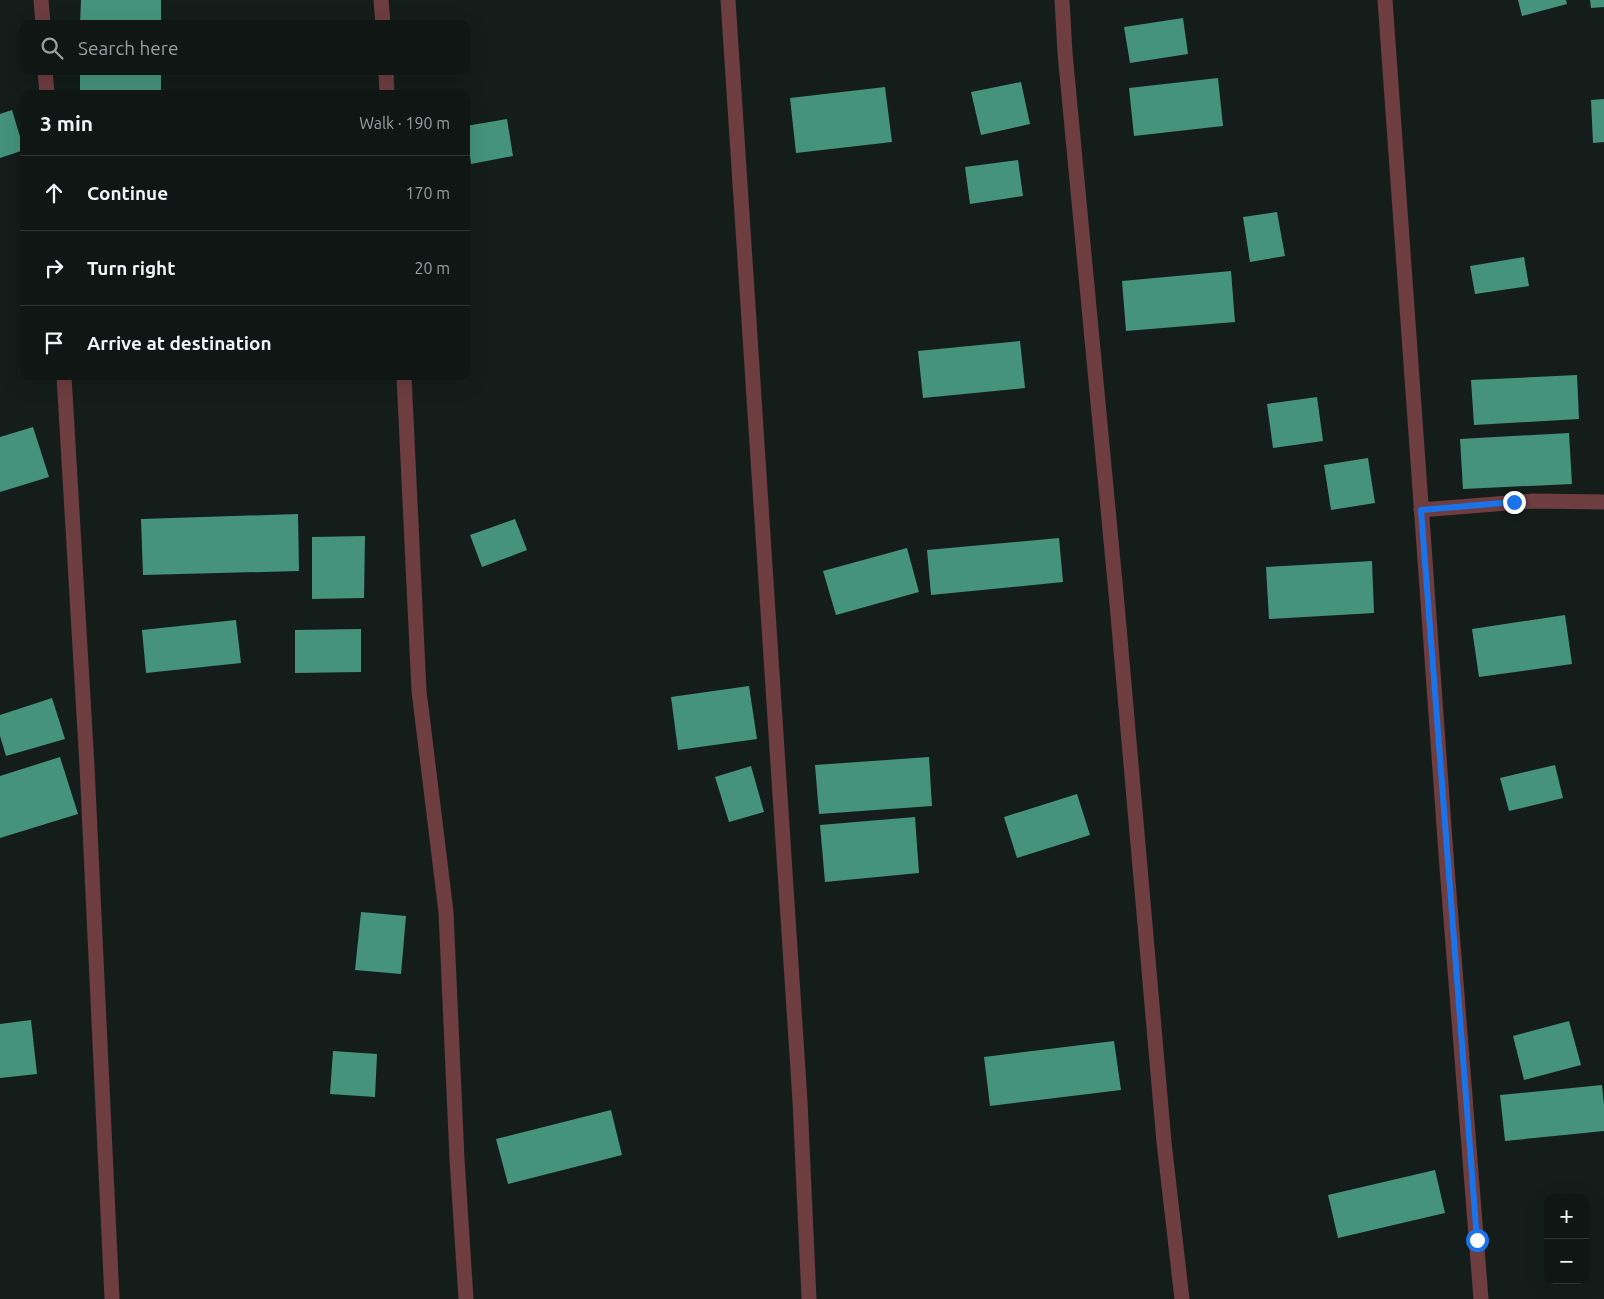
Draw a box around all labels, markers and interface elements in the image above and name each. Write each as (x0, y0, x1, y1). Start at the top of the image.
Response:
search box (20, 20, 470, 75)
icon: search (38, 34, 66, 62)
text: Search here (78, 37, 178, 59)
text: 3 min (40, 111, 93, 135)
text: Walk · 190 m (359, 114, 450, 132)
icon: ahead (40, 179, 68, 207)
text: Continue (87, 182, 168, 204)
text: 170 m (405, 184, 450, 202)
icon: right (40, 254, 68, 282)
text: Turn right (87, 257, 175, 279)
text: 20 m (414, 259, 450, 277)
icon: arrive (40, 329, 68, 357)
text: Arrive at destination (87, 332, 272, 354)
route end (1503, 491, 1526, 514)
map controls (1544, 1194, 1589, 1284)
button: + (1544, 1194, 1589, 1239)
route start (1466, 1229, 1489, 1252)
button: − (1544, 1239, 1589, 1284)

